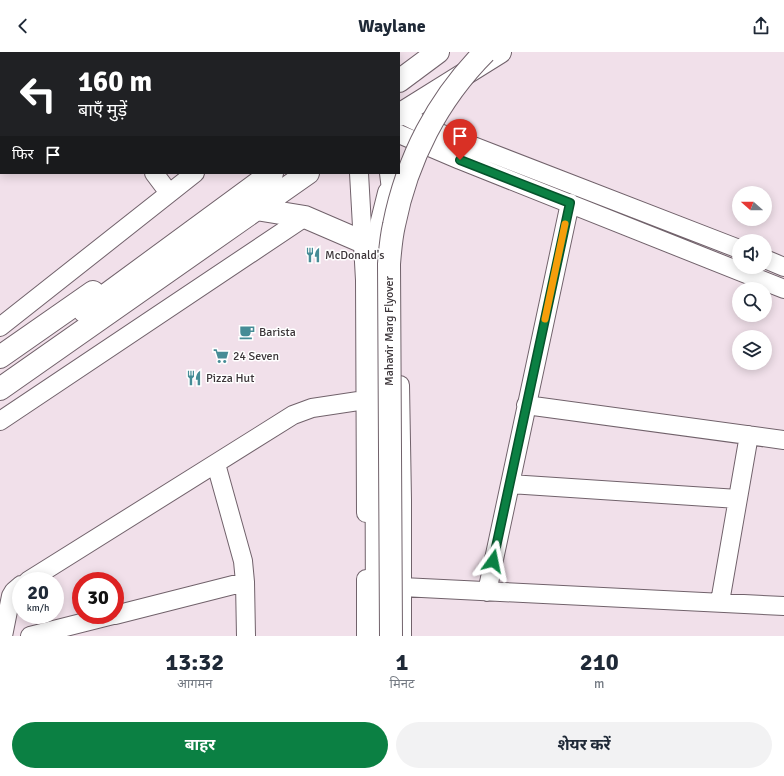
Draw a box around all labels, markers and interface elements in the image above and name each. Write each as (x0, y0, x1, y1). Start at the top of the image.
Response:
icon: back (12, 15, 34, 37)
text: Waylane (358, 15, 426, 37)
icon: share (750, 15, 772, 37)
text: 160 m (78, 65, 152, 99)
icon: left (12, 68, 64, 120)
text: बाएँ मुड़ें (78, 99, 127, 121)
pin (443, 119, 477, 160)
icon: arrive (449, 125, 471, 147)
icon: arrive (42, 144, 64, 166)
text: फिर (12, 145, 34, 163)
north arrow (732, 186, 772, 226)
map controls (732, 186, 772, 370)
button: sound (732, 234, 772, 274)
restaurant icon: McDonald's (304, 246, 322, 264)
place label: McDonald's (325, 248, 385, 263)
street label: Mahavir Marg Flyover (382, 276, 397, 386)
button: search (732, 282, 772, 322)
cafe icon: Barista (238, 323, 256, 341)
place label: Barista (259, 325, 296, 340)
button: layers (732, 330, 772, 370)
supermarket icon: 24 Seven (212, 347, 230, 365)
place label: 24 Seven (233, 349, 279, 364)
restaurant icon: Pizza Hut (185, 369, 203, 387)
place label: Pizza Hut (206, 371, 254, 386)
position arrow (472, 540, 514, 582)
speed limit sign: 30 (72, 572, 124, 624)
text: 20 (27, 580, 49, 605)
text: km/h (27, 602, 49, 614)
text: 13:32 (165, 647, 224, 677)
text: 1 (396, 647, 408, 677)
text: 210 (580, 647, 619, 677)
text: आगमन (177, 676, 213, 692)
text: मिनट (390, 676, 414, 692)
text: m (594, 676, 604, 692)
button: बाहर (12, 722, 388, 768)
button: शेयर करें (396, 722, 772, 768)

